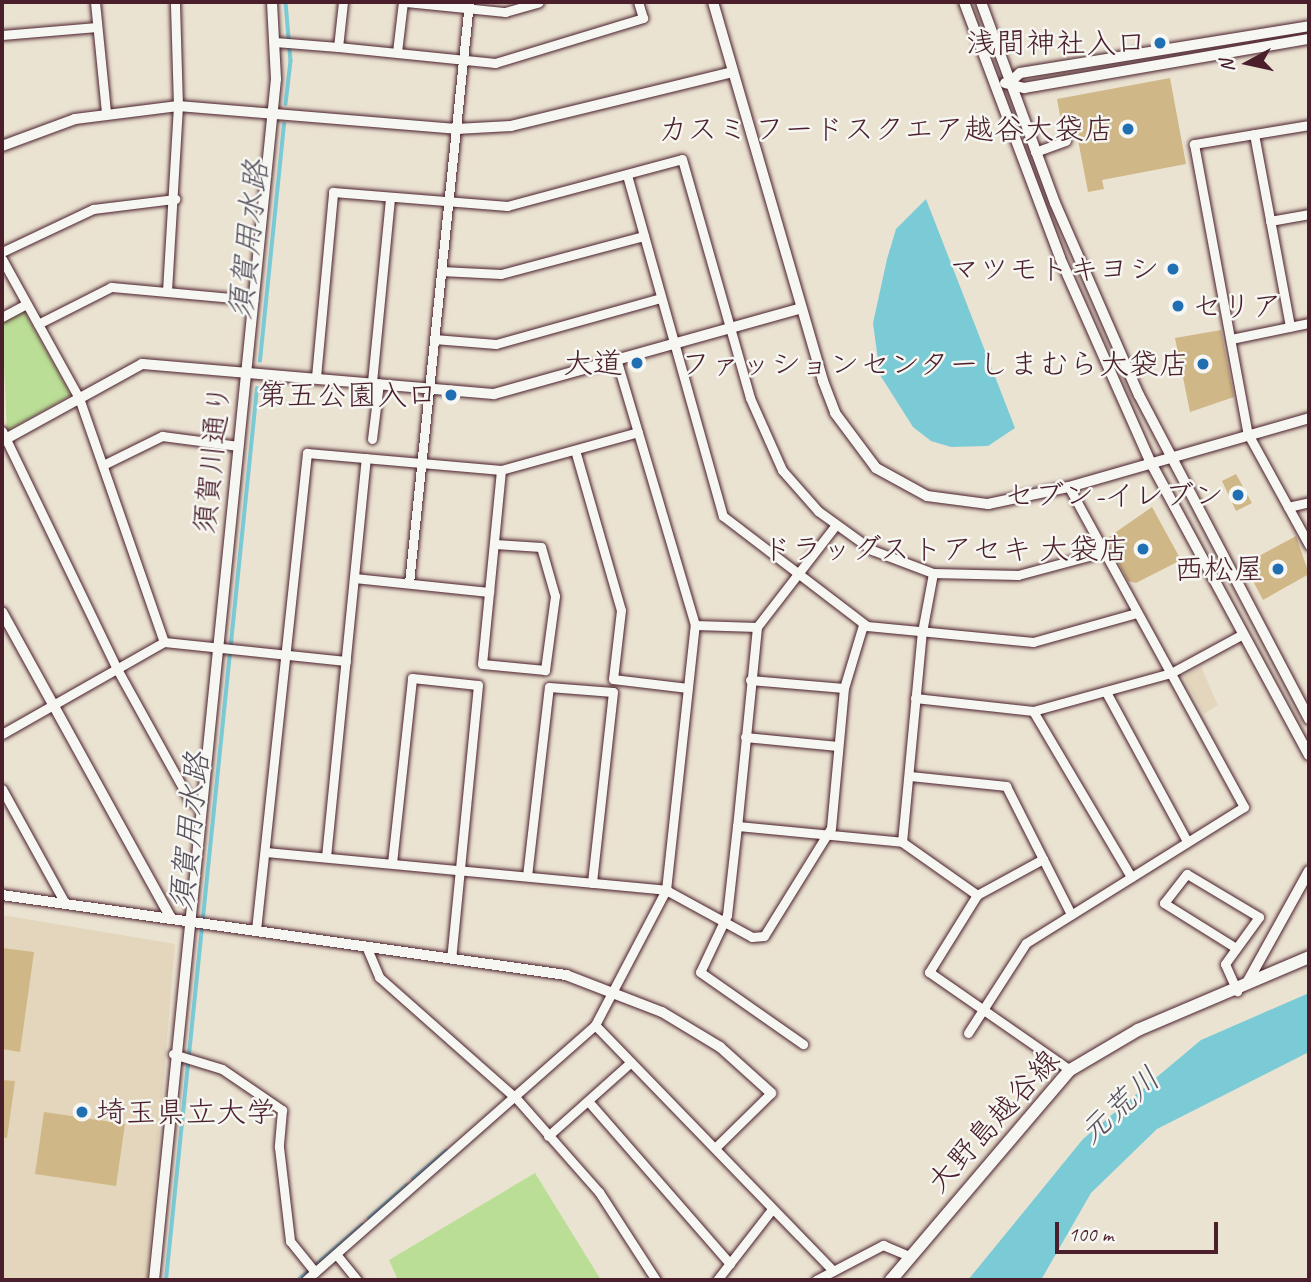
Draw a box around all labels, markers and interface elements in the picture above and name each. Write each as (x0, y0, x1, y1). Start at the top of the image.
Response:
place label: 浅間神社入口 (966, 25, 1146, 61)
north arrow (1213, 28, 1283, 98)
marker: 浅間神社入口 (1152, 35, 1168, 51)
text: N (1215, 58, 1240, 73)
place label: カスミ フードスクエア越谷大袋店 (657, 111, 1114, 147)
marker: カスミ フードスクエア越谷大袋店 (1120, 121, 1136, 137)
water label: 須賀用水路 (222, 158, 276, 322)
place label: マツモトキヨシ (949, 251, 1159, 287)
marker: マツモトキヨシ (1165, 261, 1181, 277)
place label: セリア (1192, 288, 1282, 324)
marker: セリア (1170, 298, 1186, 314)
place label: 大道 (563, 345, 623, 381)
place label: ファッションセンターしまむら大袋店 (679, 346, 1189, 382)
marker: 大道 (629, 355, 645, 371)
marker: ファッションセンターしまむら大袋店 (1195, 356, 1211, 372)
place label: 第五公園入口 (257, 377, 437, 413)
street label: 須賀川通り (186, 383, 238, 535)
marker: 第五公園入口 (443, 387, 459, 403)
place label: セブン-イレブン (1004, 477, 1224, 513)
marker: セブン-イレブン (1230, 487, 1246, 503)
place label: ドラッグストアセキ 大袋店 (762, 531, 1129, 567)
marker: ドラッグストアセキ 大袋店 (1135, 541, 1151, 557)
place label: 西松屋 (1174, 551, 1264, 587)
marker: 西松屋 (1270, 561, 1286, 577)
water label: 須賀用水路 (163, 750, 217, 914)
street label: 大野島越谷線 (919, 1042, 1067, 1200)
water label: 元荒川 (1071, 1060, 1169, 1152)
place label: 埼玉県立大学 (96, 1094, 276, 1130)
marker: 埼玉県立大学 (74, 1104, 90, 1120)
scale bar (1059, 1208, 1222, 1252)
text: 100 m (1068, 1221, 1113, 1247)

